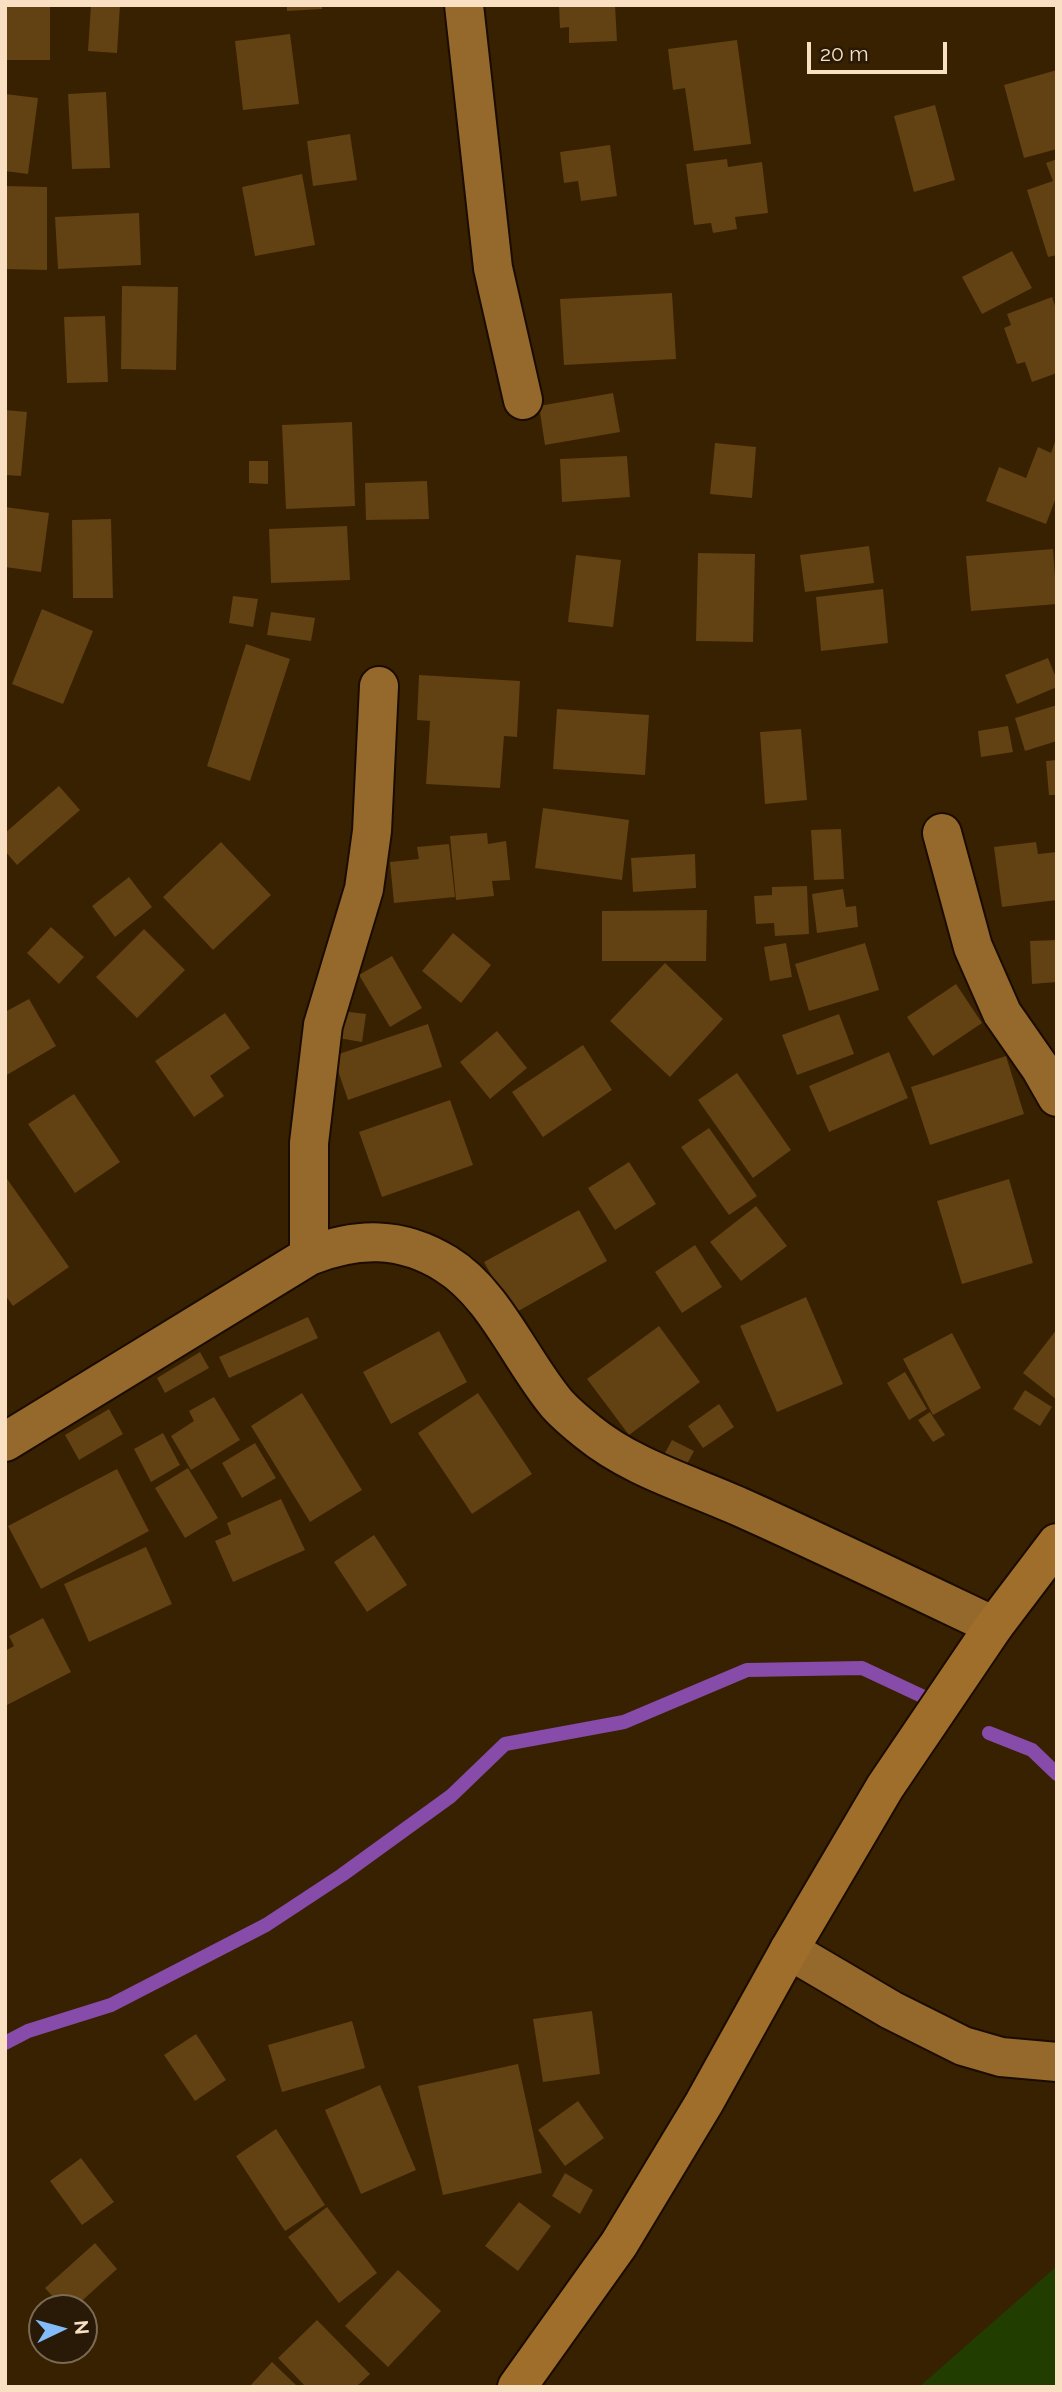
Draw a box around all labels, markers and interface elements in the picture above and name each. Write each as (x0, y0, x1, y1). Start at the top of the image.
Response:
scale bar (810, 28, 950, 72)
text: 20 m (820, 41, 868, 66)
north arrow (28, 2294, 98, 2364)
text: N (70, 2319, 94, 2336)

